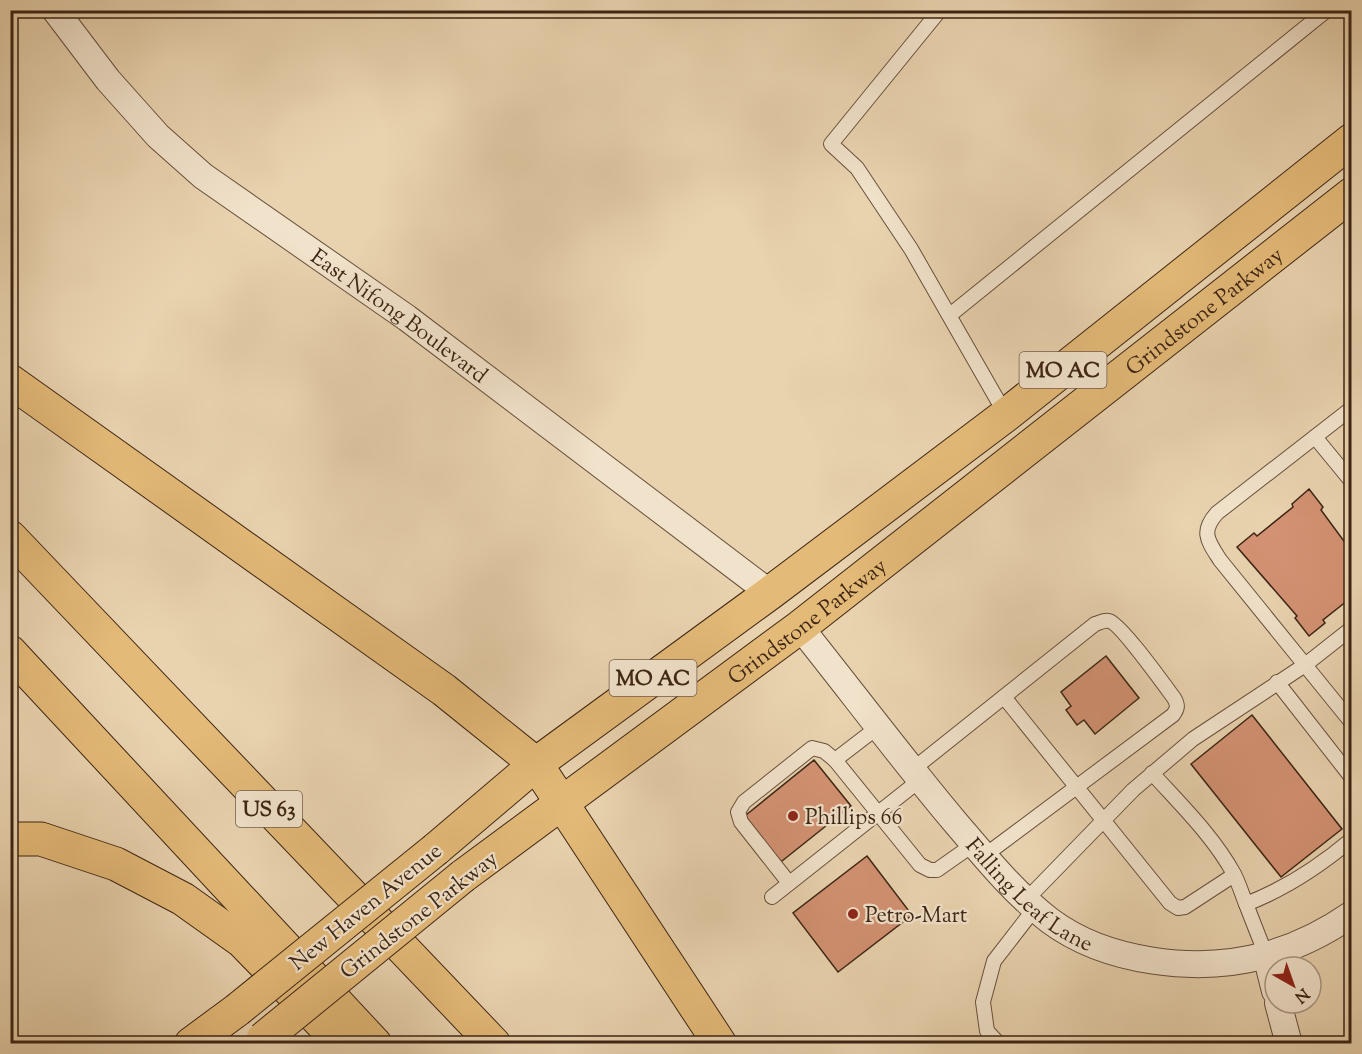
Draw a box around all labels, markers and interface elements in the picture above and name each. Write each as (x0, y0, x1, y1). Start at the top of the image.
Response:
street label: Grindstone Parkway (1120, 241, 1291, 385)
street label: East Nifong Boulevard (303, 242, 493, 393)
road number: MO AC (1020, 352, 1106, 388)
street label: Grindstone Parkway (722, 552, 895, 694)
road number: MO AC (610, 660, 696, 696)
road number: US 63 (236, 791, 302, 827)
place label: Phillips 66 (805, 803, 902, 835)
marker: Phillips 66 (786, 809, 800, 823)
street label: Falling Leaf Lane (956, 832, 1097, 962)
street label: New Haven Avenue (284, 837, 450, 980)
street label: Grindstone Parkway (334, 844, 506, 988)
place label: Petro-Mart (865, 901, 968, 933)
marker: Petro-Mart (846, 907, 860, 921)
north arrow (1263, 955, 1323, 1015)
text: N (1289, 982, 1313, 1008)

